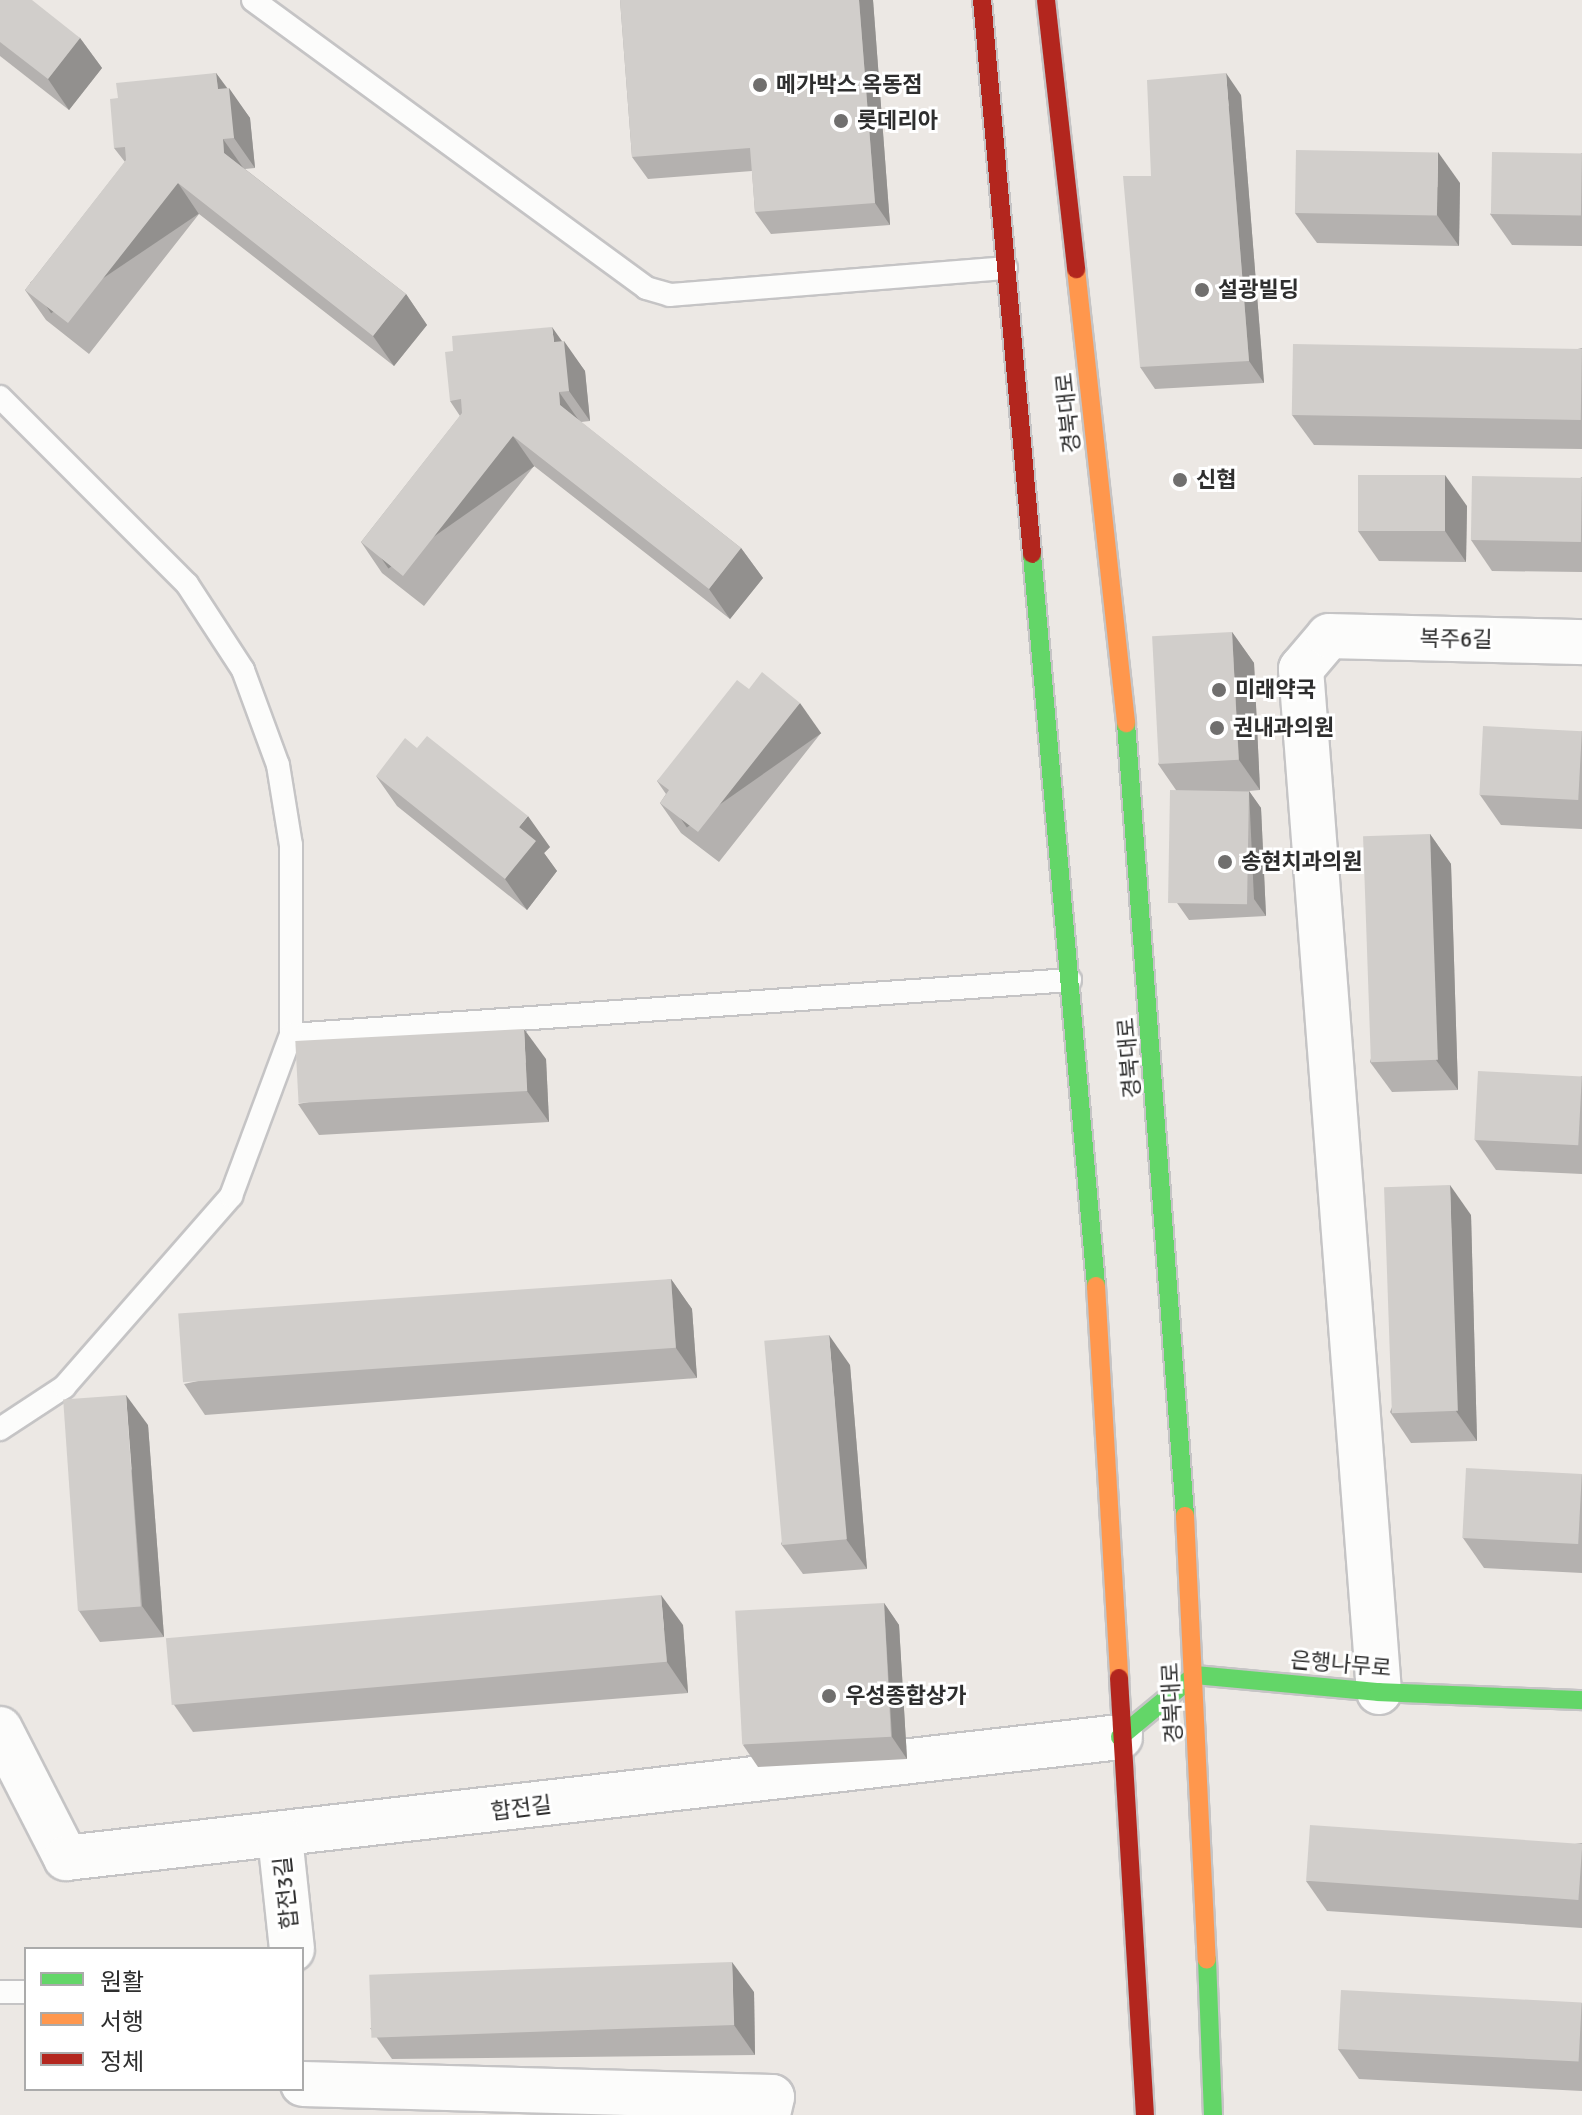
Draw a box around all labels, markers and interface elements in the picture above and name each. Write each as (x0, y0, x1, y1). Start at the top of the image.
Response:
place label: 메가박스 옥동점 (776, 72, 923, 98)
marker: 메가박스 옥동점 (751, 76, 769, 94)
place label: 롯데리아 (857, 108, 938, 134)
marker: 롯데리아 (832, 112, 850, 130)
place label: 설광빌딩 (1218, 277, 1299, 303)
marker: 설광빌딩 (1193, 281, 1211, 299)
street label: 경북대로 (1051, 371, 1085, 455)
place label: 신협 (1196, 467, 1236, 493)
marker: 신협 (1171, 471, 1189, 489)
street label: 복주6길 (1419, 625, 1493, 653)
place label: 미래약국 (1235, 677, 1316, 703)
marker: 미래약국 (1210, 681, 1228, 699)
place label: 권내과의원 (1233, 715, 1334, 741)
marker: 권내과의원 (1208, 719, 1226, 737)
place label: 송현치과의원 (1241, 849, 1362, 875)
marker: 송현치과의원 (1216, 853, 1234, 871)
street label: 경북대로 (1112, 1017, 1146, 1099)
street label: 은행나무로 (1289, 1646, 1393, 1682)
street label: 경북대로 (1157, 1662, 1187, 1744)
place label: 우성종합상가 (845, 1683, 966, 1709)
marker: 우성종합상가 (820, 1687, 838, 1705)
street label: 합전길 (489, 1791, 553, 1825)
street label: 합전3길 (269, 1856, 303, 1930)
legend (24, 1947, 304, 2091)
text: 원활 (100, 1967, 144, 1997)
text: 서행 (100, 2007, 144, 2037)
text: 정체 (100, 2047, 144, 2077)

